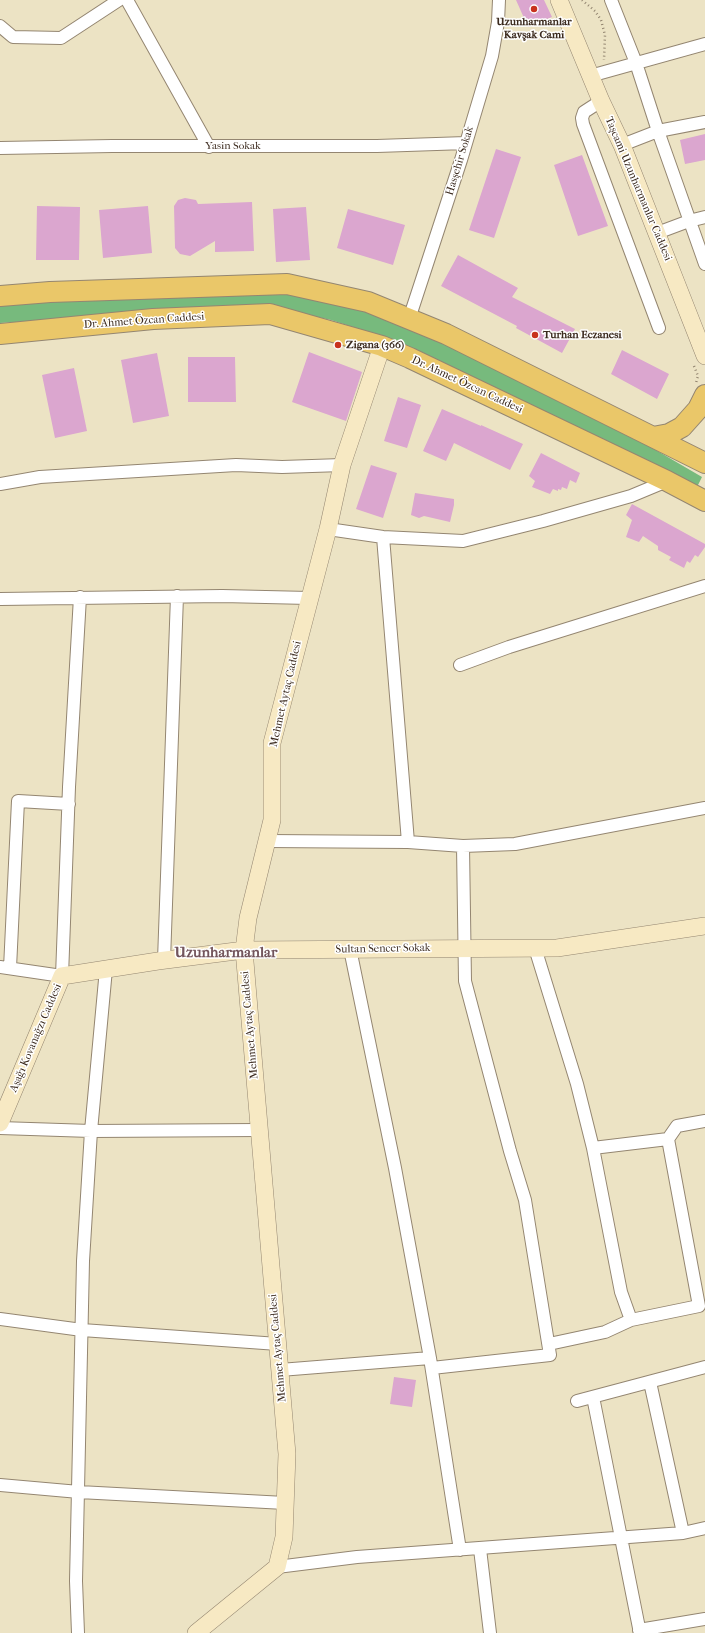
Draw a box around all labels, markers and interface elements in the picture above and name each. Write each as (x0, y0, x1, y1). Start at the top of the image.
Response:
marker: Uzunharmanlar Kavşak Cami (529, 4, 539, 14)
place label: Uzunharmanlar Kavşak Cami (496, 15, 572, 41)
street label: Taşcami Uzunharmanlar Caddesi (602, 115, 674, 263)
street label: Hasşehir Sokak (443, 125, 477, 197)
street label: Yasin Sokak (205, 139, 261, 153)
street label: Dr. Ahmet Özcan Caddesi (83, 310, 205, 332)
place label: Turhan Eczanesi (543, 328, 622, 342)
marker: Turhan Eczanesi (530, 330, 540, 340)
place label: Zigana (366) (346, 338, 404, 352)
marker: Zigana (366) (333, 340, 343, 350)
street label: Dr. Ahmet Özcan Caddesi (409, 353, 525, 417)
street label: Mehmet Aytaç Caddesi (267, 640, 305, 748)
street label: Sultan Sencer Sokak (335, 942, 431, 956)
district label: Uzunharmanlar (175, 944, 277, 962)
street label: Mehmet Aytaç Caddesi (239, 970, 261, 1080)
street label: Aşağı Kovanağzı Caddesi (7, 982, 65, 1094)
street label: Mehmet Aytaç Caddesi (267, 1293, 289, 1403)

